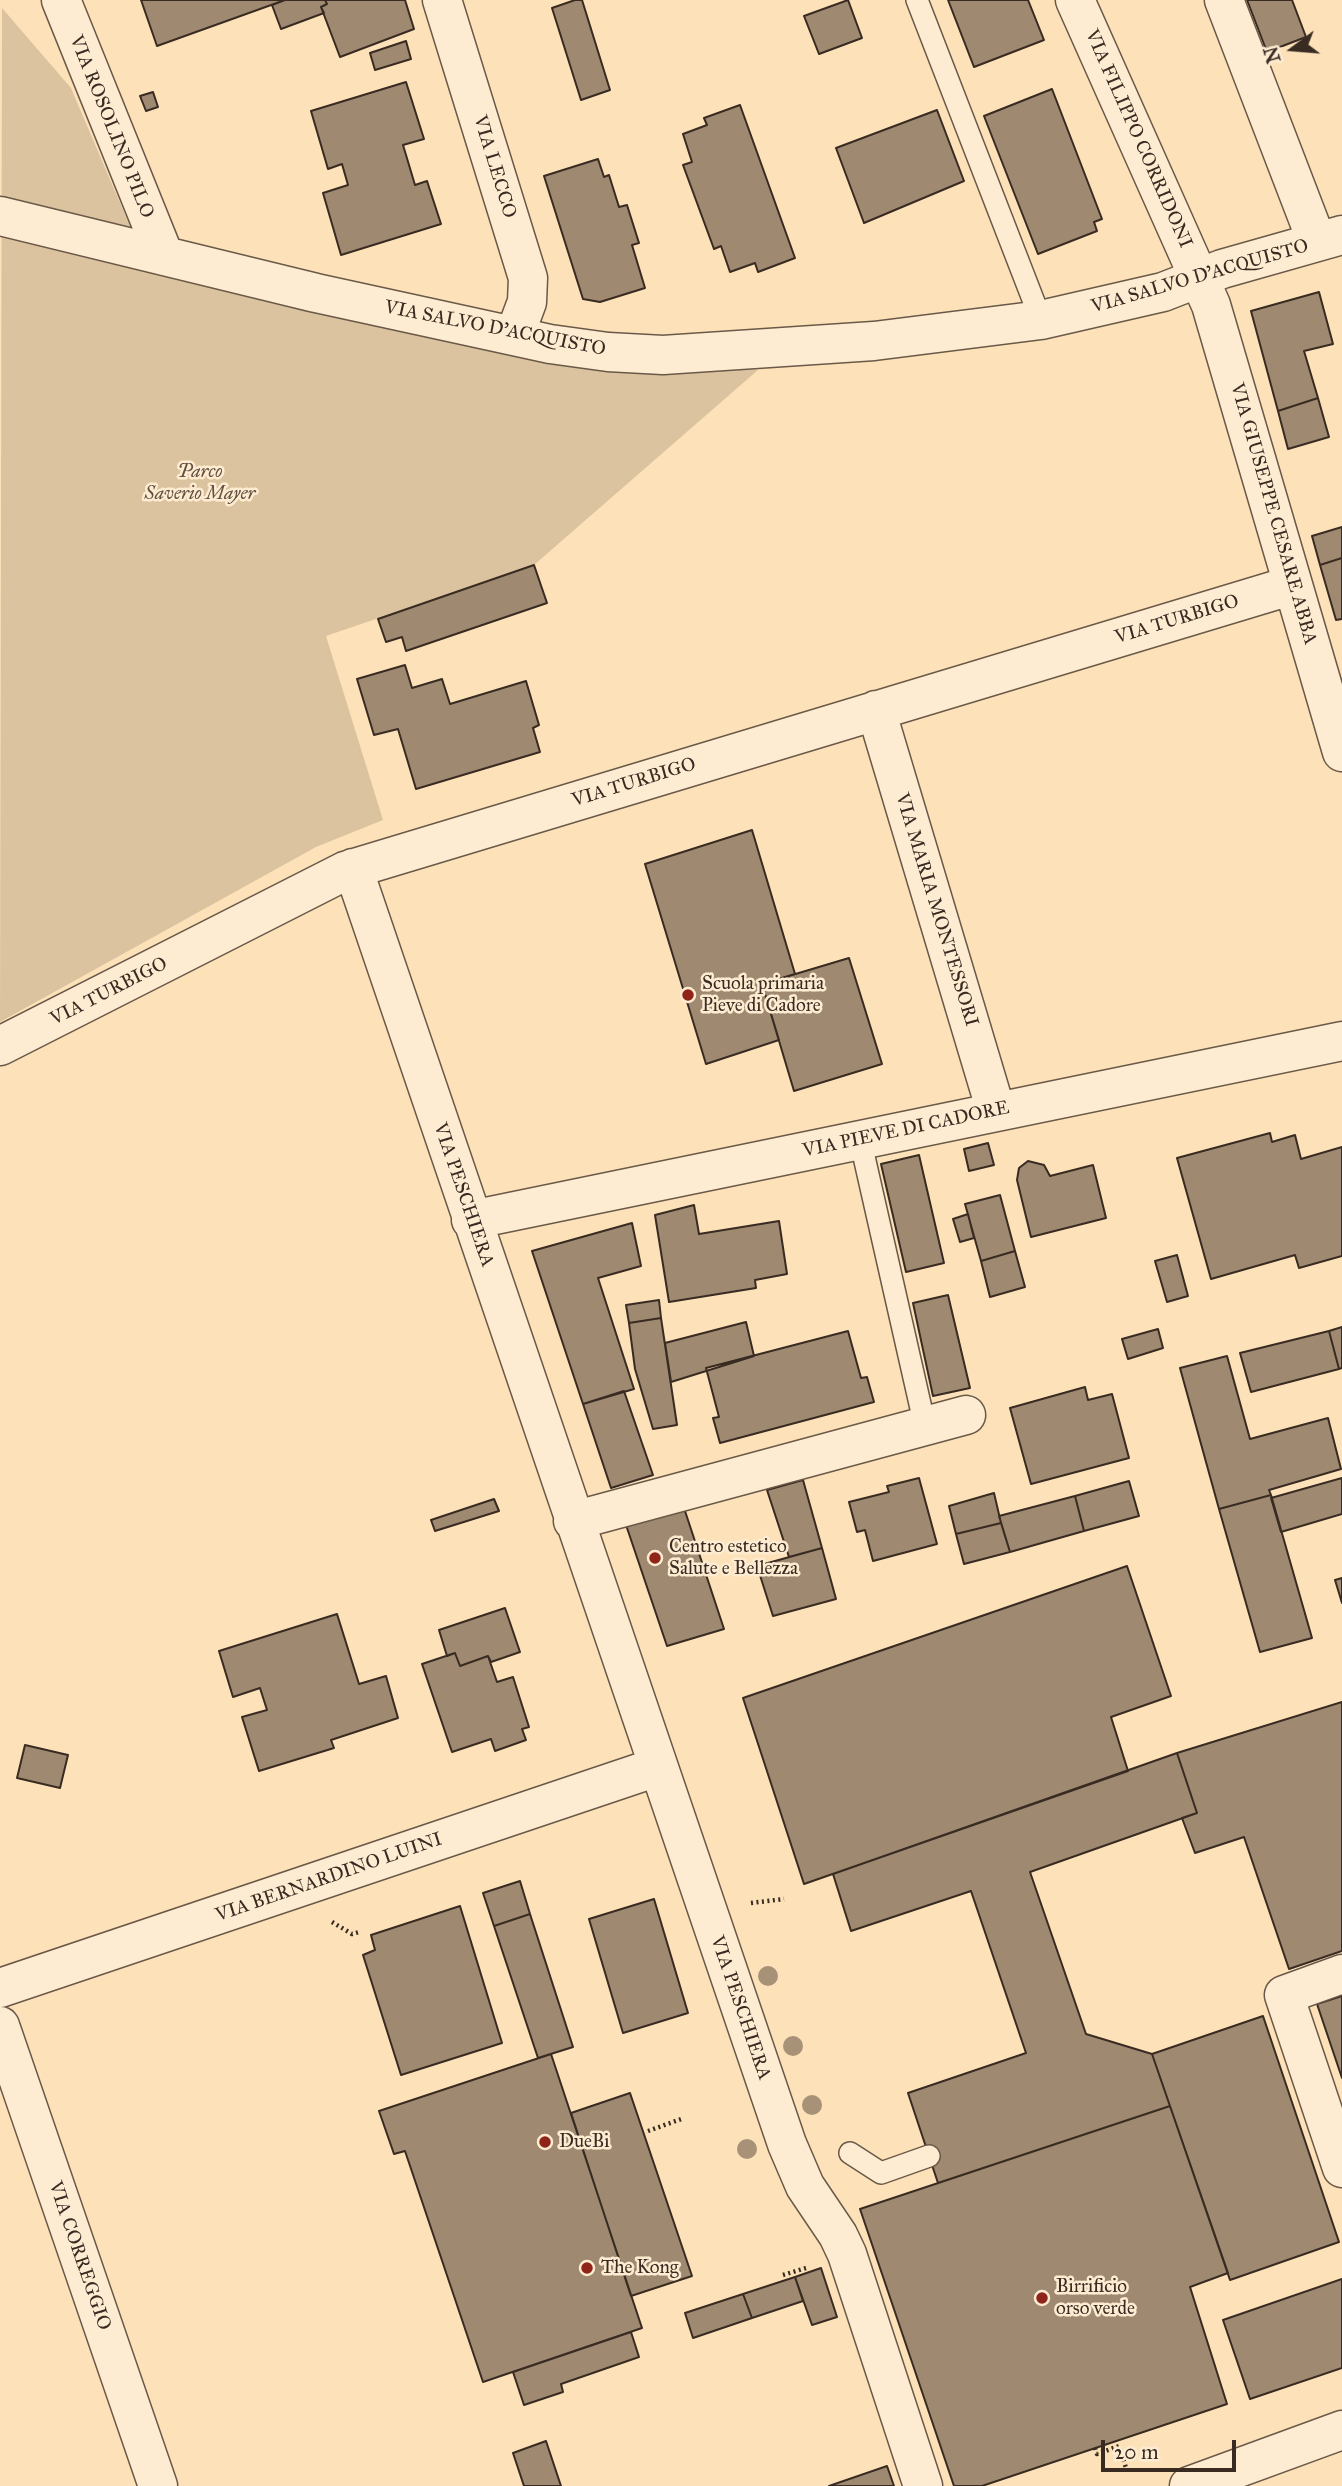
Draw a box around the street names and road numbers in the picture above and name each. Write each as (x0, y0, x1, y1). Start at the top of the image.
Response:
street label: VIA FILIPPO CORRIDONI (1079, 26, 1197, 252)
street label: VIA ROSOLINO PILO (64, 32, 158, 222)
street label: VIA LECCO (468, 113, 520, 221)
street label: VIA SALVO D'ACQUISTO (1089, 235, 1311, 319)
street label: VIA SALVO D'ACQUISTO (382, 296, 608, 362)
street label: VIA GIUSEPPE CESARE ABBA (1225, 381, 1321, 647)
street label: VIA TURBIGO (1112, 590, 1242, 650)
street label: VIA TURBIGO (569, 753, 699, 813)
street label: VIA MARIA MONTESSORI (890, 790, 982, 1030)
street label: VIA TURBIGO (47, 953, 171, 1031)
street label: VIA PIEVE DI CADORE (801, 1097, 1011, 1163)
street label: VIA PESCHIERA (428, 1120, 498, 1270)
street label: VIA BERNARDINO LUINI (213, 1828, 445, 1928)
street label: VIA PESCHIERA (705, 1933, 775, 2083)
street label: VIA CORREGGIO (43, 2179, 115, 2333)

